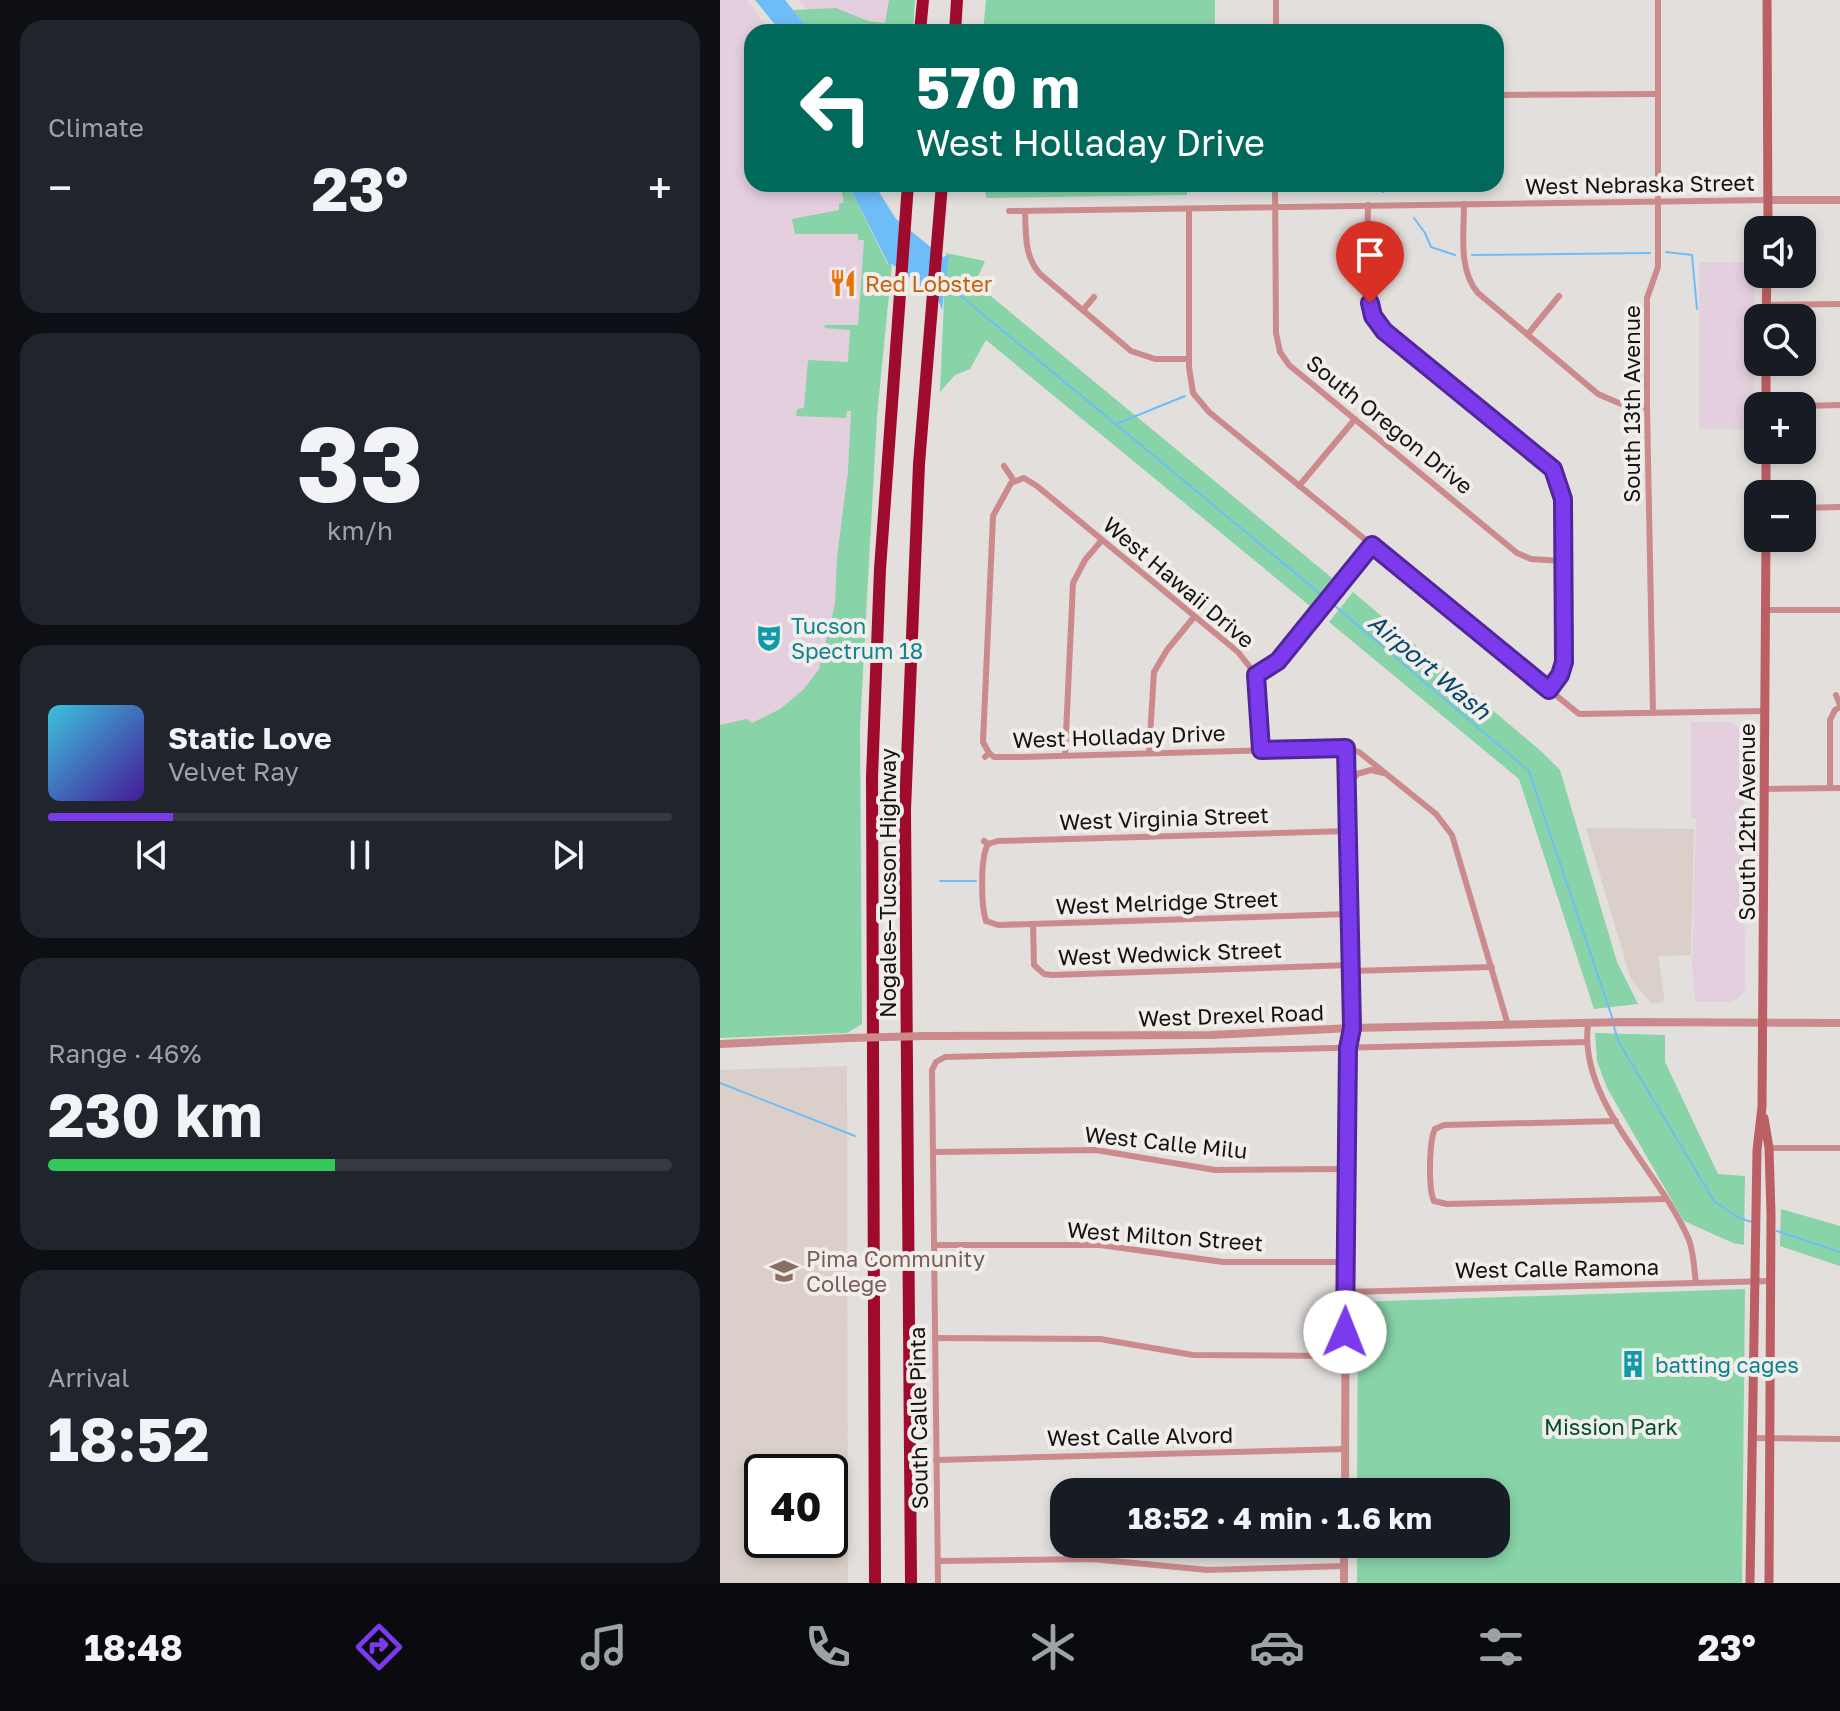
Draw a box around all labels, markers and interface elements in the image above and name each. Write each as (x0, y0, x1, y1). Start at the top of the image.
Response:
text: 570 m (916, 53, 1080, 120)
icon: left (784, 56, 888, 160)
text: Climate (48, 112, 144, 143)
text: West Holladay Drive (916, 121, 1265, 164)
text: 23° (312, 152, 408, 224)
text: − (48, 161, 72, 214)
text: + (648, 161, 672, 214)
street label: West Nebraska Street (1525, 168, 1755, 200)
map controls (1744, 216, 1816, 552)
button: sound (1744, 216, 1816, 288)
pin (1336, 221, 1404, 303)
icon: arrive (1348, 233, 1392, 277)
restaurant icon: Red Lobster (828, 268, 858, 298)
place label: Red Lobster (865, 270, 993, 297)
button: search (1744, 304, 1816, 376)
street label: South 13th Avenue (1618, 305, 1645, 503)
street label: South Oregon Drive (1301, 349, 1479, 499)
button: + (1744, 392, 1816, 464)
text: 33 (297, 400, 423, 525)
button: − (1744, 480, 1816, 552)
street label: West Hawaii Drive (1098, 511, 1260, 653)
text: km/h (327, 515, 393, 546)
water label: Airport Wash (1363, 607, 1498, 726)
place label: Tucson Spectrum 18 (791, 612, 923, 664)
theatre icon: Tucson Spectrum 18 (754, 623, 784, 653)
street label: West Holladay Drive (1012, 719, 1226, 753)
text: Static Love (168, 720, 332, 756)
street label: South 12th Avenue (1733, 723, 1760, 921)
street label: Nogales–Tucson Highway (874, 748, 901, 1018)
text: Velvet Ray (168, 756, 299, 787)
street label: West Virginia Street (1059, 801, 1269, 835)
icon: previous (130, 833, 174, 877)
icon: pause (338, 833, 382, 877)
icon: next (546, 833, 590, 877)
street label: West Melridge Street (1055, 885, 1279, 919)
street label: West Wedwick Street (1057, 936, 1283, 970)
street label: West Drexel Road (1138, 998, 1324, 1032)
text: Range · 46% (48, 1038, 201, 1069)
text: 230 km (48, 1078, 263, 1150)
street label: West Calle Milu (1083, 1120, 1249, 1164)
street label: West Milton Street (1066, 1216, 1264, 1256)
place label: Pima Community College (806, 1245, 985, 1297)
street label: West Calle Ramona (1455, 1253, 1659, 1283)
school or university icon: Pima Community College (769, 1256, 799, 1286)
position arrow (1303, 1290, 1387, 1374)
street label: South Calle Pinta (903, 1326, 933, 1510)
building icon: batting cages (1618, 1349, 1648, 1379)
place label: batting cages (1655, 1351, 1799, 1378)
text: Arrival (48, 1362, 129, 1393)
text: 18:52 (48, 1402, 210, 1474)
park label: Mission Park (1544, 1413, 1678, 1440)
street label: West Calle Alvord (1047, 1421, 1233, 1451)
speed limit sign: 40 (744, 1454, 848, 1558)
text: 18:52 · 4 min · 1.6 km (1128, 1500, 1432, 1536)
icon: directions (351, 1619, 407, 1675)
icon: music (576, 1619, 632, 1675)
icon: phone (800, 1619, 856, 1675)
icon: climate (1025, 1619, 1081, 1675)
icon: car (1249, 1619, 1305, 1675)
icon: filters (1473, 1619, 1529, 1675)
text: 18:48 (84, 1626, 183, 1669)
text: 23° (1698, 1626, 1756, 1669)

